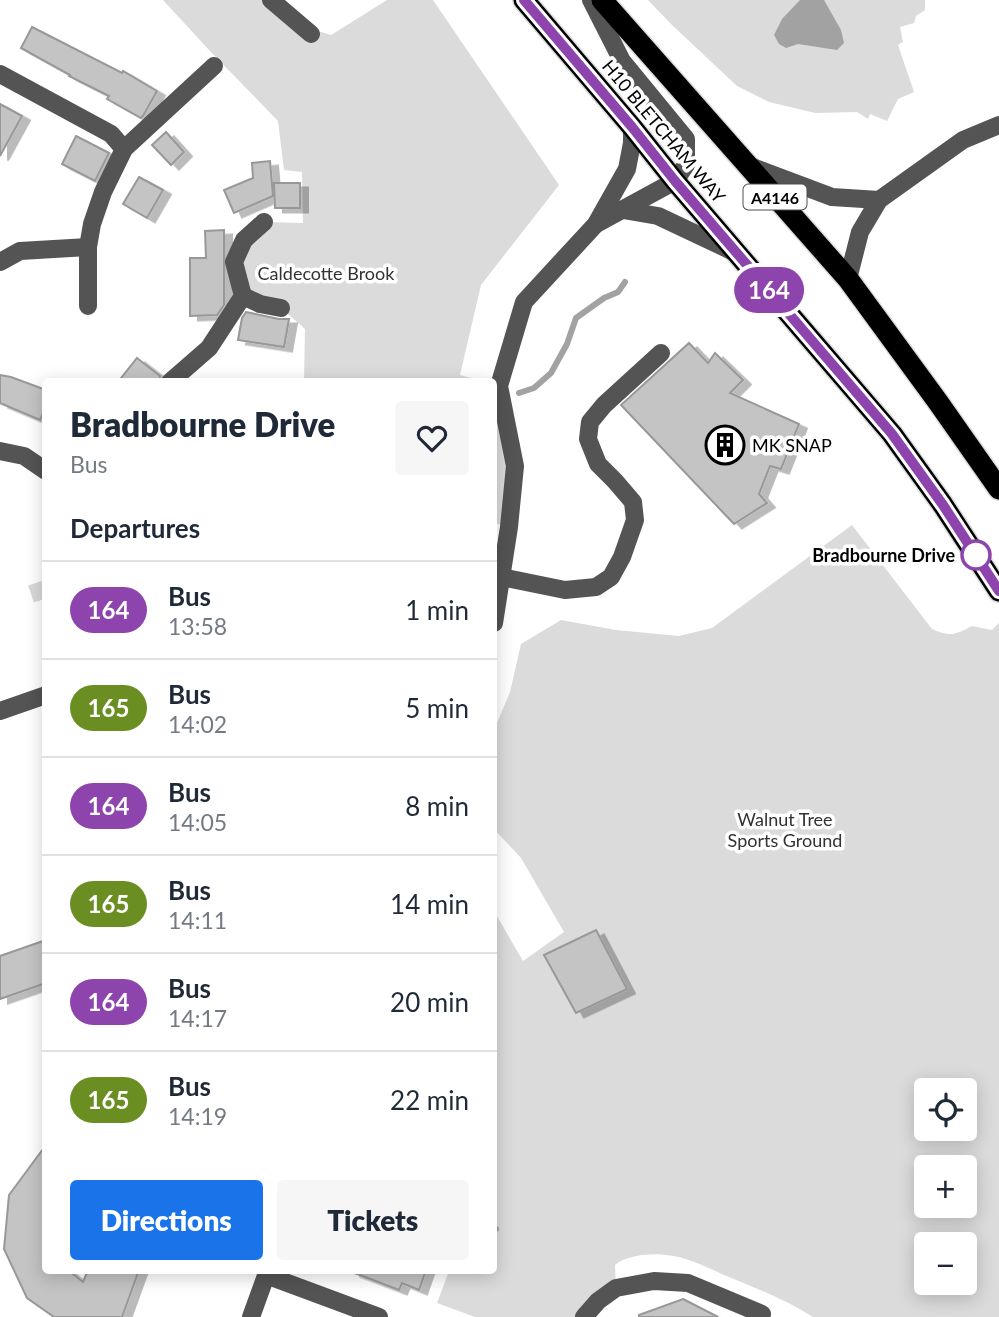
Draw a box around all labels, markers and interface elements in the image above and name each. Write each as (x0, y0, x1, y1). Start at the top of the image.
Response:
street label: H10 BLETCHAM WAY (598, 55, 731, 207)
road number: A4146 (744, 184, 806, 210)
park label: Caldecotte Brook (258, 262, 395, 284)
line badge: 164 (729, 267, 809, 313)
text: 164 (748, 275, 790, 304)
button: heart (395, 401, 469, 475)
text: Bradbourne Drive (70, 404, 335, 444)
building icon: MK SNAP (704, 424, 746, 466)
place label: MK SNAP (752, 434, 832, 456)
text: Bus (70, 450, 107, 478)
text: Departures (70, 512, 200, 544)
marker: Bradbourne Drive (961, 540, 991, 570)
place label: Bradbourne Drive (812, 544, 955, 566)
text: Bus (168, 580, 211, 612)
text: 1 min (405, 594, 469, 626)
text: 164 (88, 595, 129, 624)
text: 13:58 (168, 612, 227, 640)
text: Bus (168, 678, 211, 710)
text: 5 min (405, 692, 469, 724)
text: 165 (88, 693, 129, 722)
text: 14:02 (168, 710, 227, 738)
text: Bus (168, 776, 211, 808)
text: 8 min (405, 790, 469, 822)
text: 164 (88, 791, 129, 820)
text: 14:05 (168, 808, 227, 836)
park label: Walnut Tree Sports Ground (728, 808, 842, 851)
text: Bus (168, 874, 211, 906)
text: 14 min (390, 888, 469, 920)
text: 165 (88, 889, 129, 918)
text: 14:11 (168, 906, 227, 934)
text: Bus (168, 972, 211, 1004)
text: 20 min (390, 986, 469, 1018)
text: 164 (88, 987, 129, 1016)
text: 14:17 (168, 1004, 227, 1032)
text: Bus (168, 1070, 211, 1102)
map controls (914, 1078, 977, 1295)
button: locate (914, 1078, 977, 1141)
text: 22 min (390, 1084, 469, 1116)
text: 165 (88, 1085, 129, 1114)
text: 14:19 (168, 1102, 227, 1130)
button: + (914, 1155, 977, 1218)
button: Directions (70, 1180, 263, 1260)
button: Tickets (277, 1180, 469, 1260)
button: − (914, 1232, 977, 1295)

